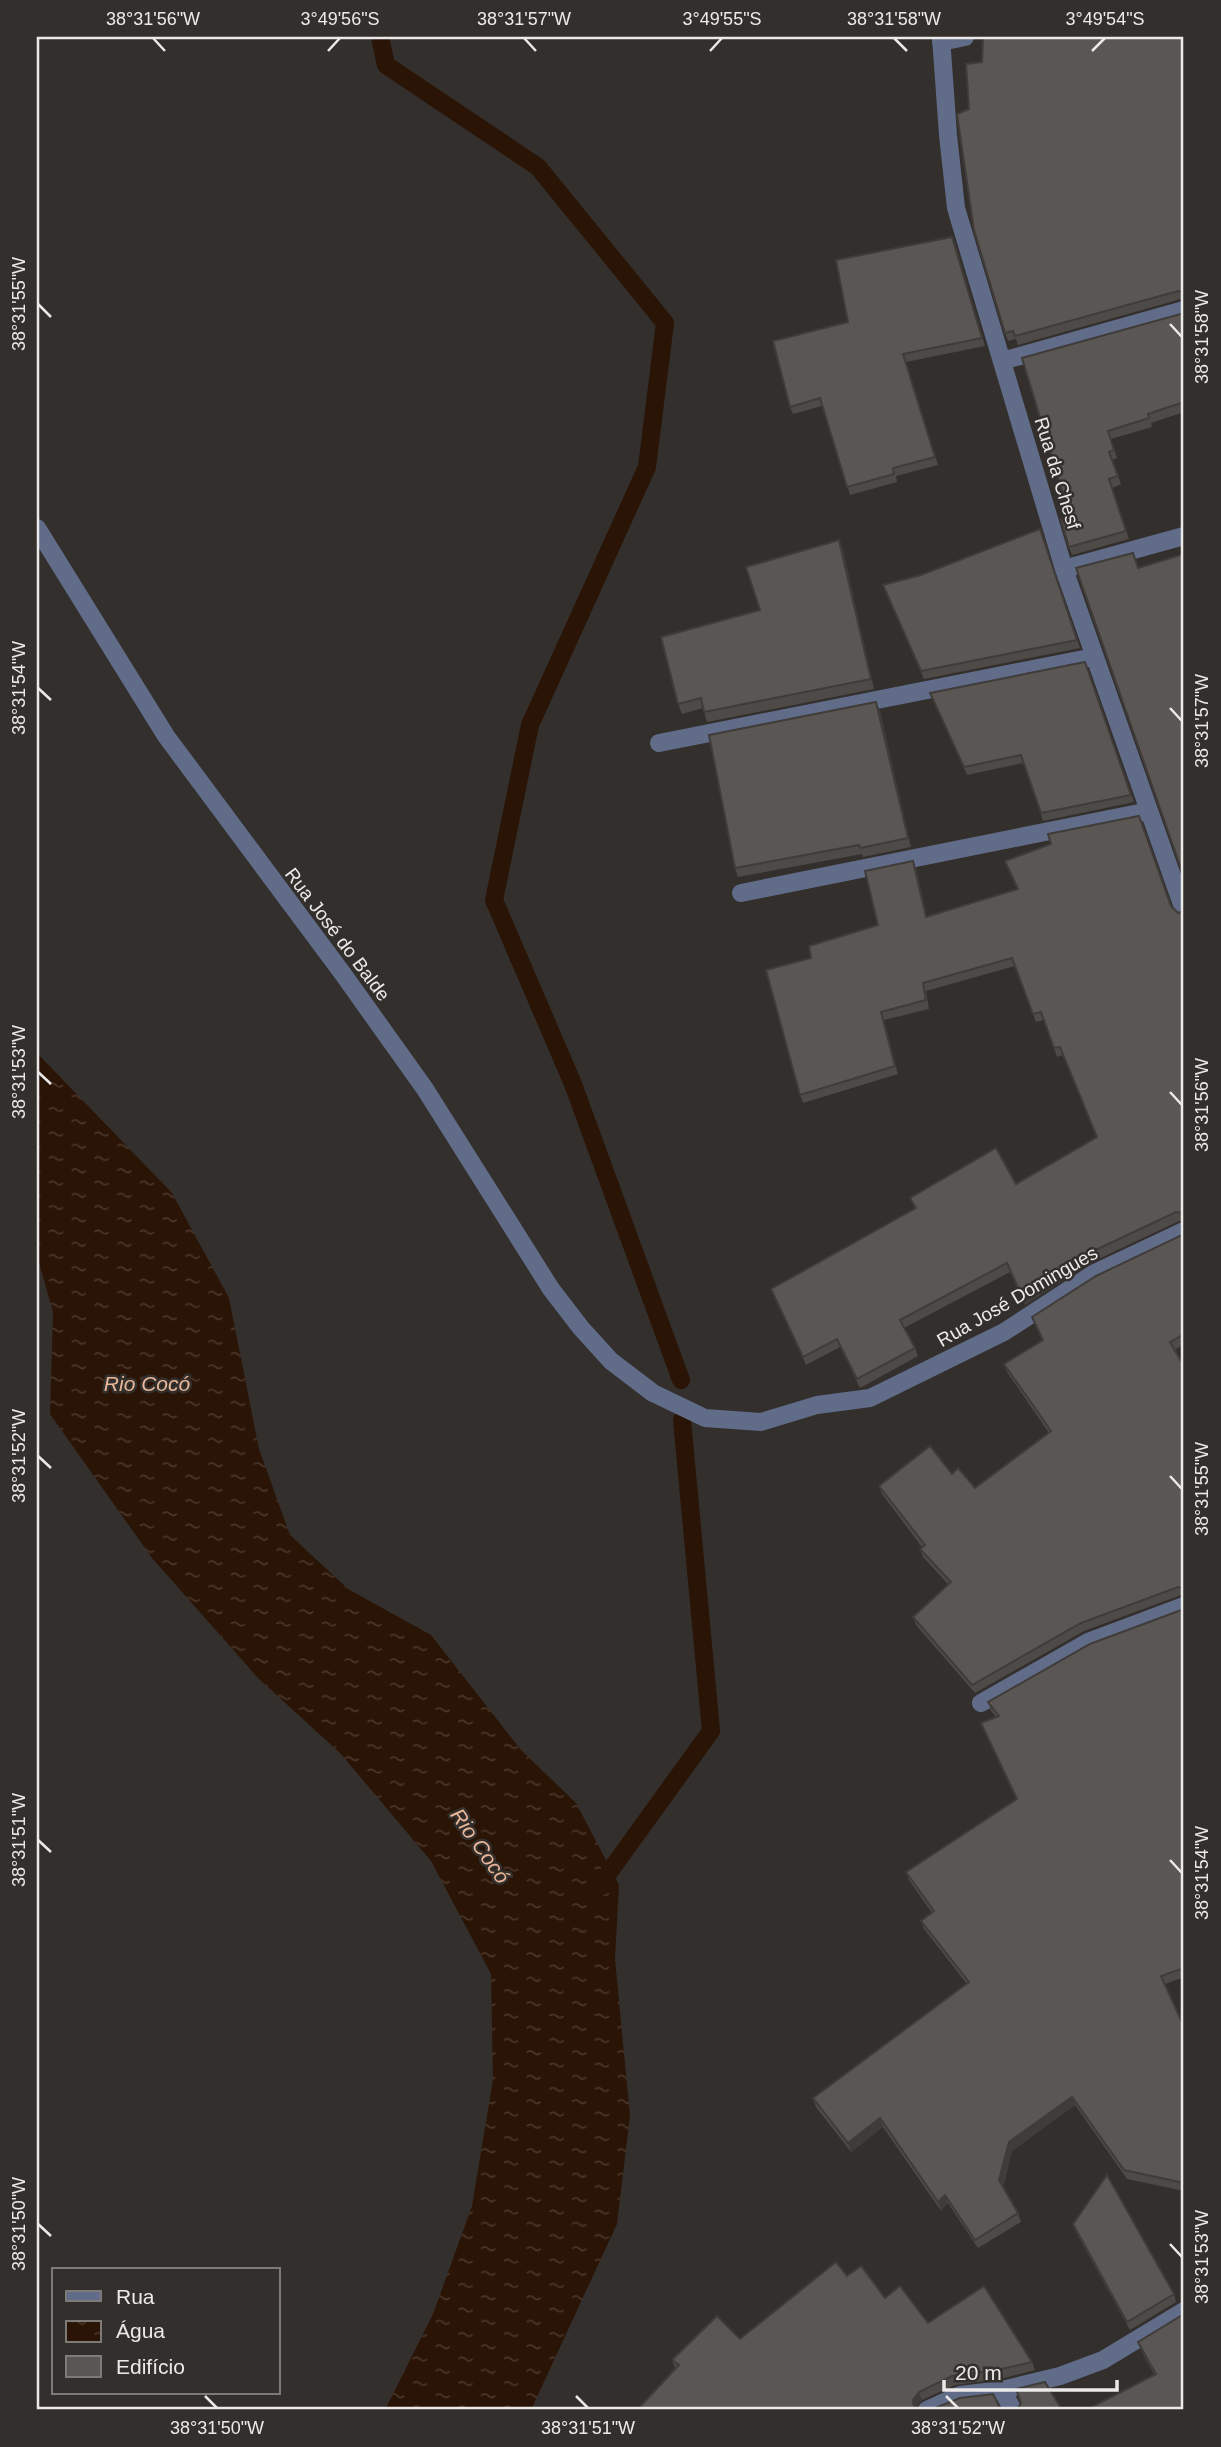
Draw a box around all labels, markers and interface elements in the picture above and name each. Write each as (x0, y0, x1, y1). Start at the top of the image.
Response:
text: 38°31'56"W (106, 9, 200, 29)
text: 3°49'56"S (300, 9, 380, 29)
text: 38°31'57"W (477, 9, 571, 29)
text: 3°49'55"S (682, 9, 762, 29)
text: 38°31'58"W (847, 9, 941, 29)
text: 3°49'54"S (1065, 9, 1145, 29)
text: 38°31'55"W (9, 257, 29, 351)
text: 38°31'58"W (1192, 290, 1212, 384)
street label: Rua da Chesf (1030, 415, 1085, 532)
text: 38°31'54"W (9, 641, 29, 735)
text: 38°31'57"W (1192, 674, 1212, 768)
street label: Rua José do Balde (281, 864, 394, 1005)
text: 38°31'53"W (9, 1025, 29, 1119)
text: 38°31'56"W (1192, 1058, 1212, 1152)
street label: Rua José Domingues (933, 1242, 1101, 1351)
water label: Rio Cocó (104, 1372, 191, 1395)
text: 38°31'52"W (9, 1409, 29, 1503)
text: 38°31'55"W (1192, 1442, 1212, 1536)
text: 38°31'51"W (9, 1793, 29, 1887)
water label: Rio Cocó (446, 1804, 515, 1888)
text: 38°31'54"W (1192, 1826, 1212, 1920)
text: 38°31'50"W (9, 2177, 29, 2271)
text: 38°31'53"W (1192, 2210, 1212, 2304)
legend (52, 2268, 280, 2394)
text: Rua (116, 2285, 155, 2308)
text: Água (116, 2319, 165, 2342)
scale bar (944, 2349, 1118, 2393)
text: Edifício (116, 2355, 185, 2378)
text: 20 m (955, 2361, 1002, 2384)
text: 38°31'50"W (170, 2418, 264, 2438)
text: 38°31'51"W (541, 2418, 635, 2438)
text: 38°31'52"W (911, 2418, 1005, 2438)

